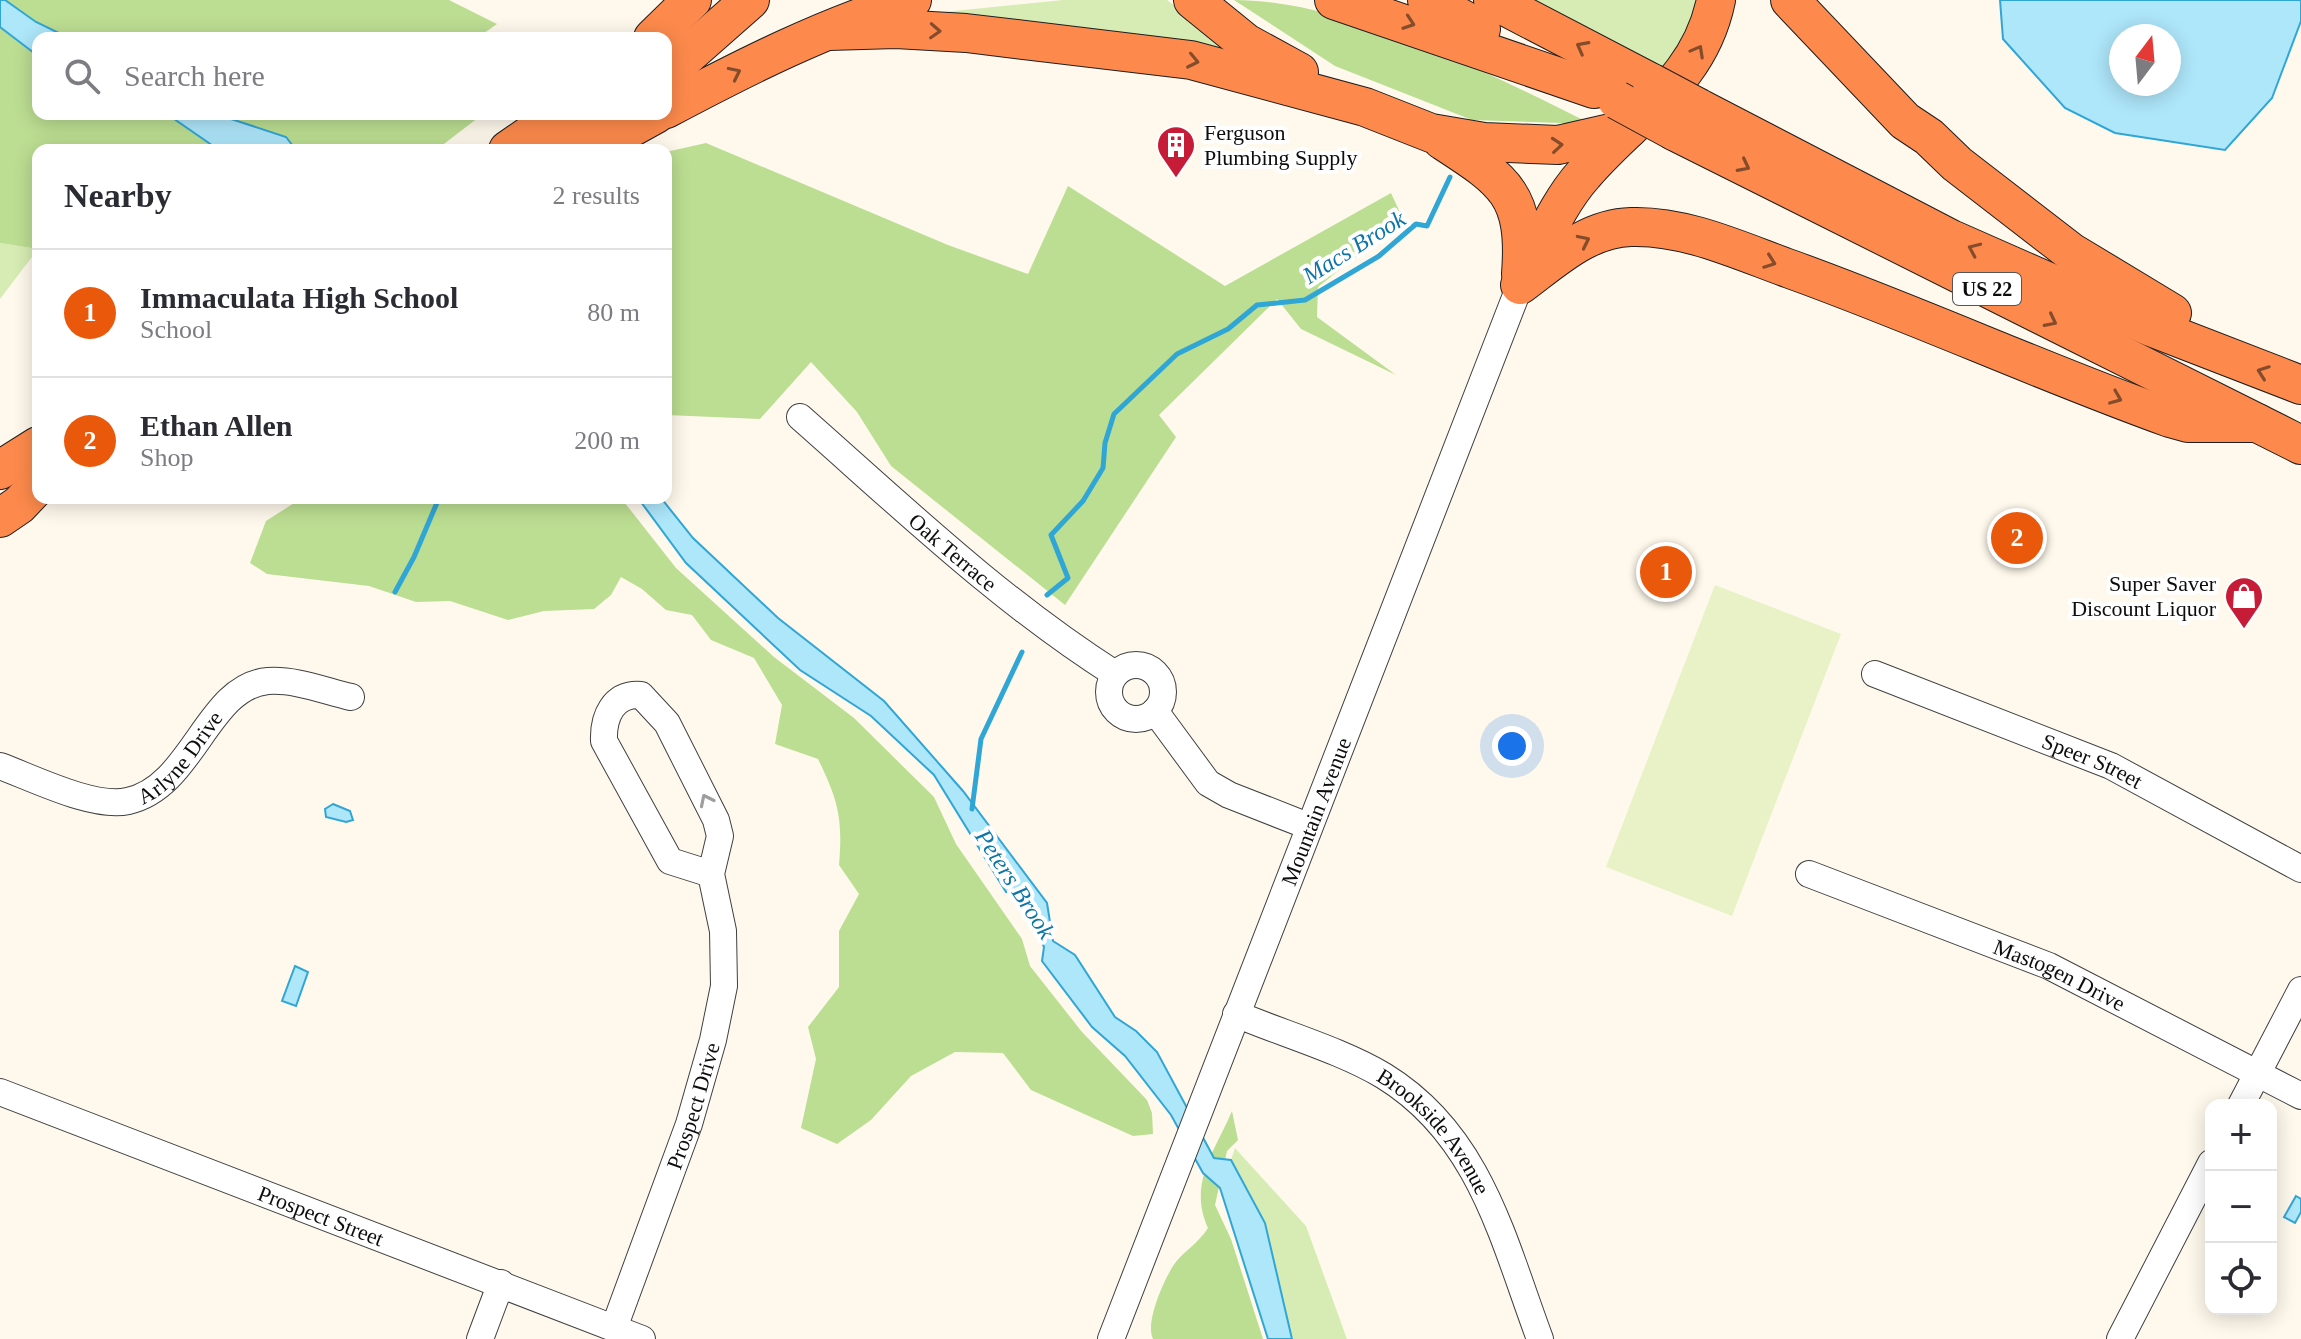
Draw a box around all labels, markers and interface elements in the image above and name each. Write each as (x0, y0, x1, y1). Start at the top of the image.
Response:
one-way arrow (1401, 14, 1415, 30)
one-way arrow (929, 22, 942, 39)
north arrow (2109, 24, 2181, 96)
search box (32, 32, 672, 120)
one-way arrow (1576, 41, 1591, 56)
one-way arrow (1688, 45, 1704, 60)
one-way arrow (1186, 52, 1199, 69)
icon: search (60, 54, 104, 98)
text: Search here (124, 59, 265, 92)
one-way arrow (727, 67, 742, 83)
place label: Ferguson Plumbing Supply (1204, 120, 1357, 170)
building icon: Ferguson Plumbing Supply (1155, 124, 1197, 179)
one-way arrow (1551, 136, 1564, 153)
one-way arrow (1735, 156, 1750, 172)
text: Nearby (64, 177, 172, 214)
text: 2 results (553, 181, 640, 210)
water label: Macs Brook (1297, 205, 1410, 289)
one-way arrow (1575, 235, 1590, 251)
one-way arrow (1968, 243, 1982, 259)
one-way arrow (1762, 252, 1776, 269)
road number: US 22 (1953, 273, 2021, 305)
text: Immaculata High School (140, 281, 458, 314)
text: 1 (84, 298, 97, 327)
text: 80 m (587, 298, 640, 327)
one-way arrow (2042, 312, 2057, 327)
text: School (140, 315, 212, 344)
one-way arrow (2257, 365, 2271, 381)
one-way arrow (2108, 388, 2122, 405)
text: Ethan Allen (140, 409, 293, 442)
text: 2 (84, 426, 97, 455)
text: 200 m (574, 426, 640, 455)
text: Shop (140, 443, 193, 472)
street label: Oak Terrace (904, 508, 1002, 596)
pin: 2 (1991, 508, 2043, 568)
pin: 1 (1640, 542, 1692, 602)
place label: Super Saver Discount Liquor (2071, 571, 2217, 621)
shop icon: Super Saver Discount Liquor (2223, 575, 2265, 630)
street label: Arlyne Drive (133, 706, 228, 810)
your location (1492, 726, 1532, 766)
street label: Speer Street (2038, 728, 2147, 794)
street label: Mountain Avenue (1276, 734, 1356, 889)
one-way arrow (699, 794, 715, 808)
water label: Peters Brook (969, 824, 1060, 944)
street label: Mastogen Drive (1990, 934, 2129, 1016)
street label: Prospect Drive (662, 1040, 725, 1173)
street label: Brookside Avenue (1373, 1063, 1495, 1199)
map controls (2205, 1099, 2277, 1315)
button: + (2205, 1099, 2277, 1171)
button: − (2205, 1171, 2277, 1243)
street label: Prospect Street (254, 1181, 387, 1251)
button: locate (2205, 1243, 2277, 1315)

